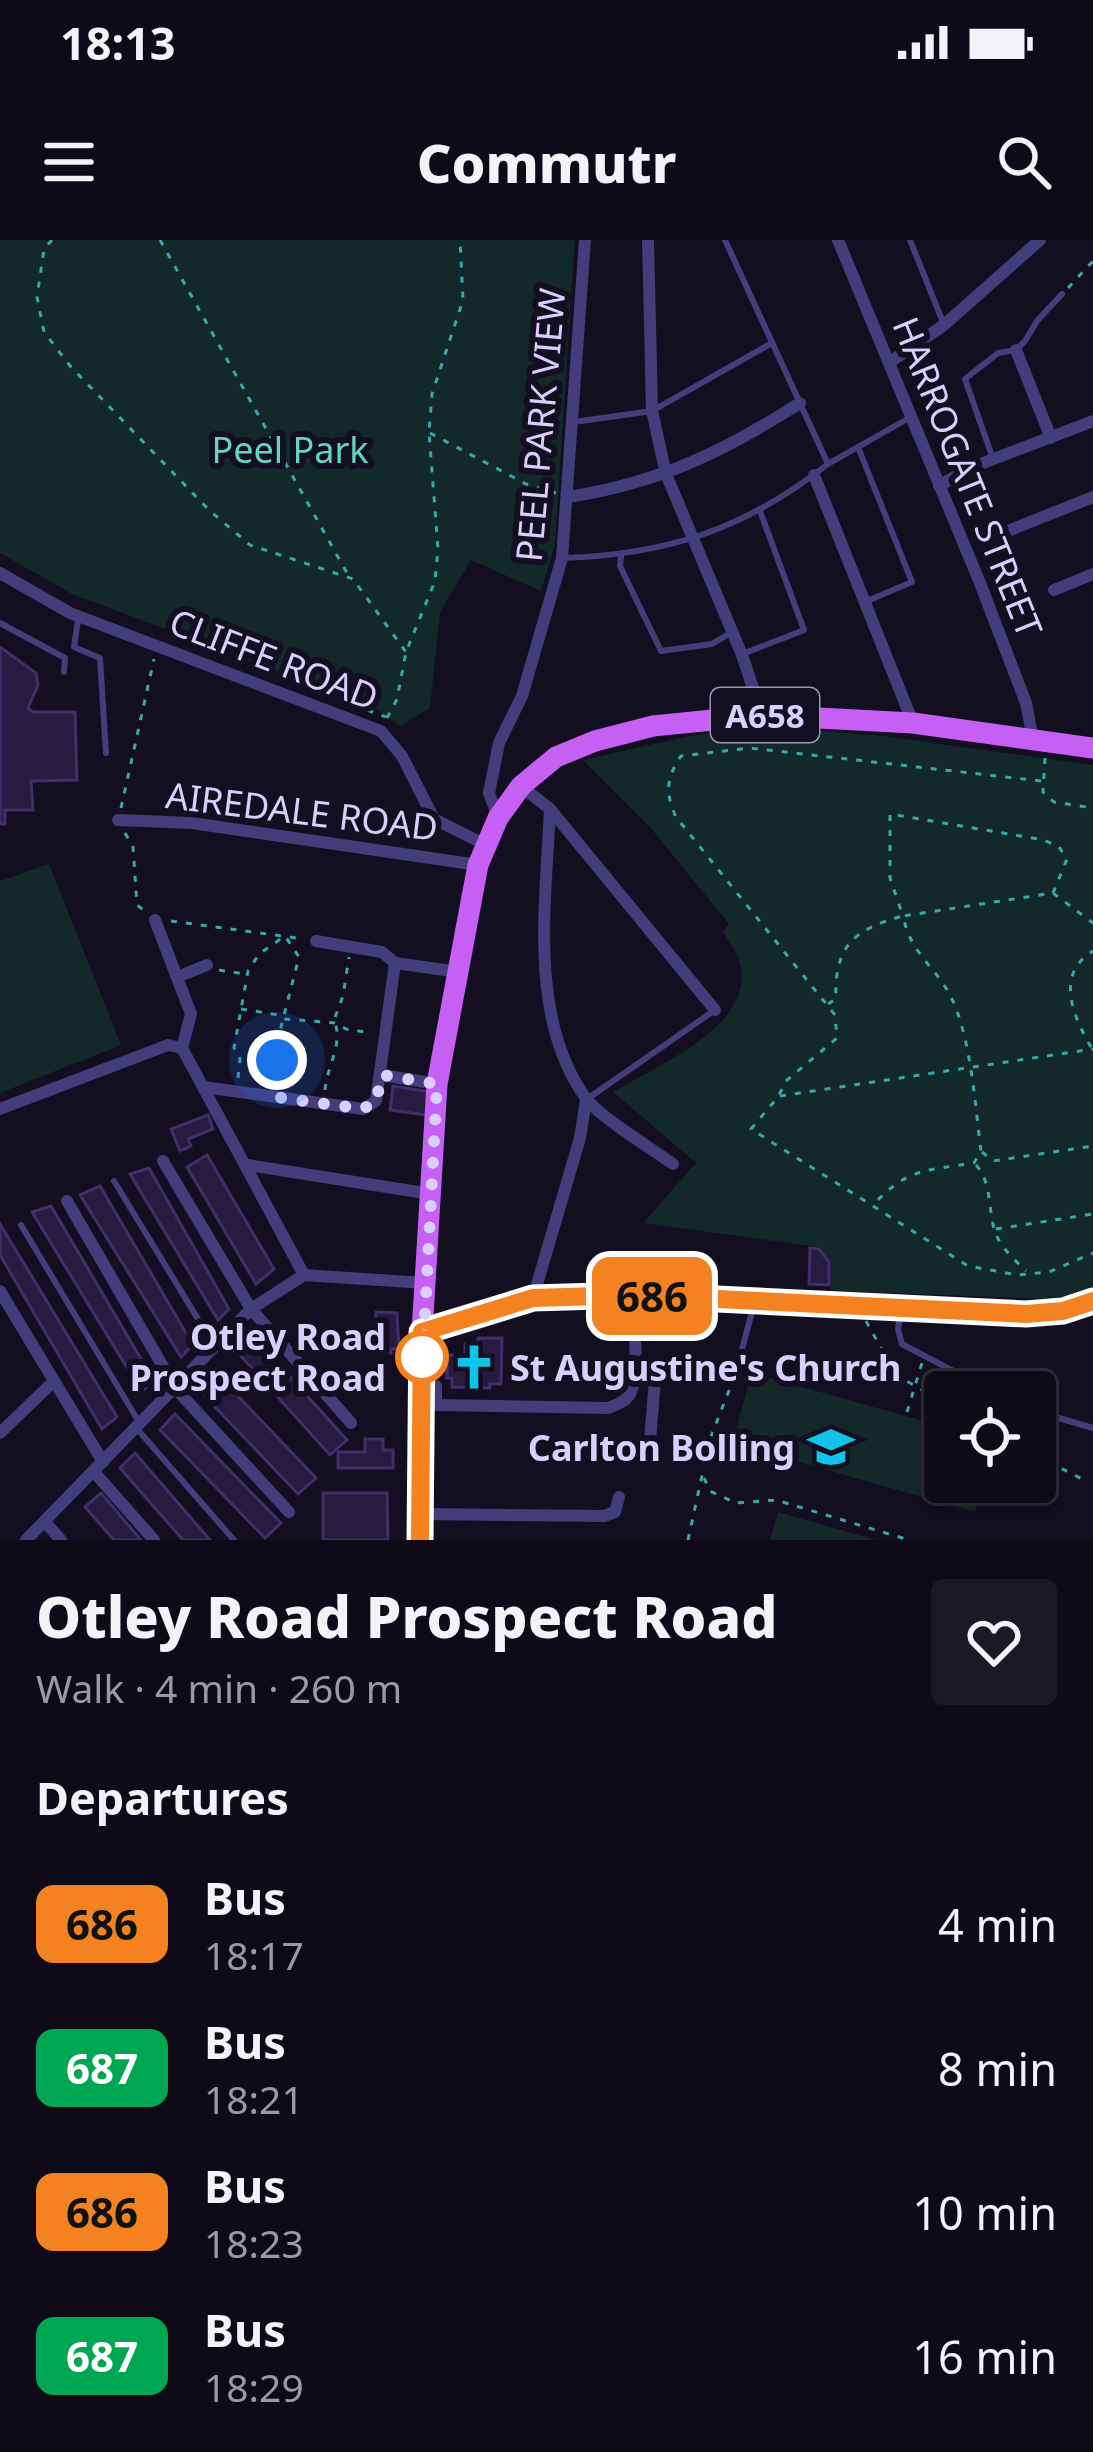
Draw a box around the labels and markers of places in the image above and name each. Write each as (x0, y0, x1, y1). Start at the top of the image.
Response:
place label: Otley Road Prospect Road (129, 1312, 386, 1402)
marker: Otley Road Prospect Road (397, 1332, 447, 1382)
church icon: St Augustine's Church (449, 1342, 499, 1392)
place label: St Augustine's Church (510, 1343, 901, 1392)
school or university icon: Carlton Bolling (806, 1422, 856, 1472)
place label: Carlton Bolling (528, 1423, 795, 1472)

